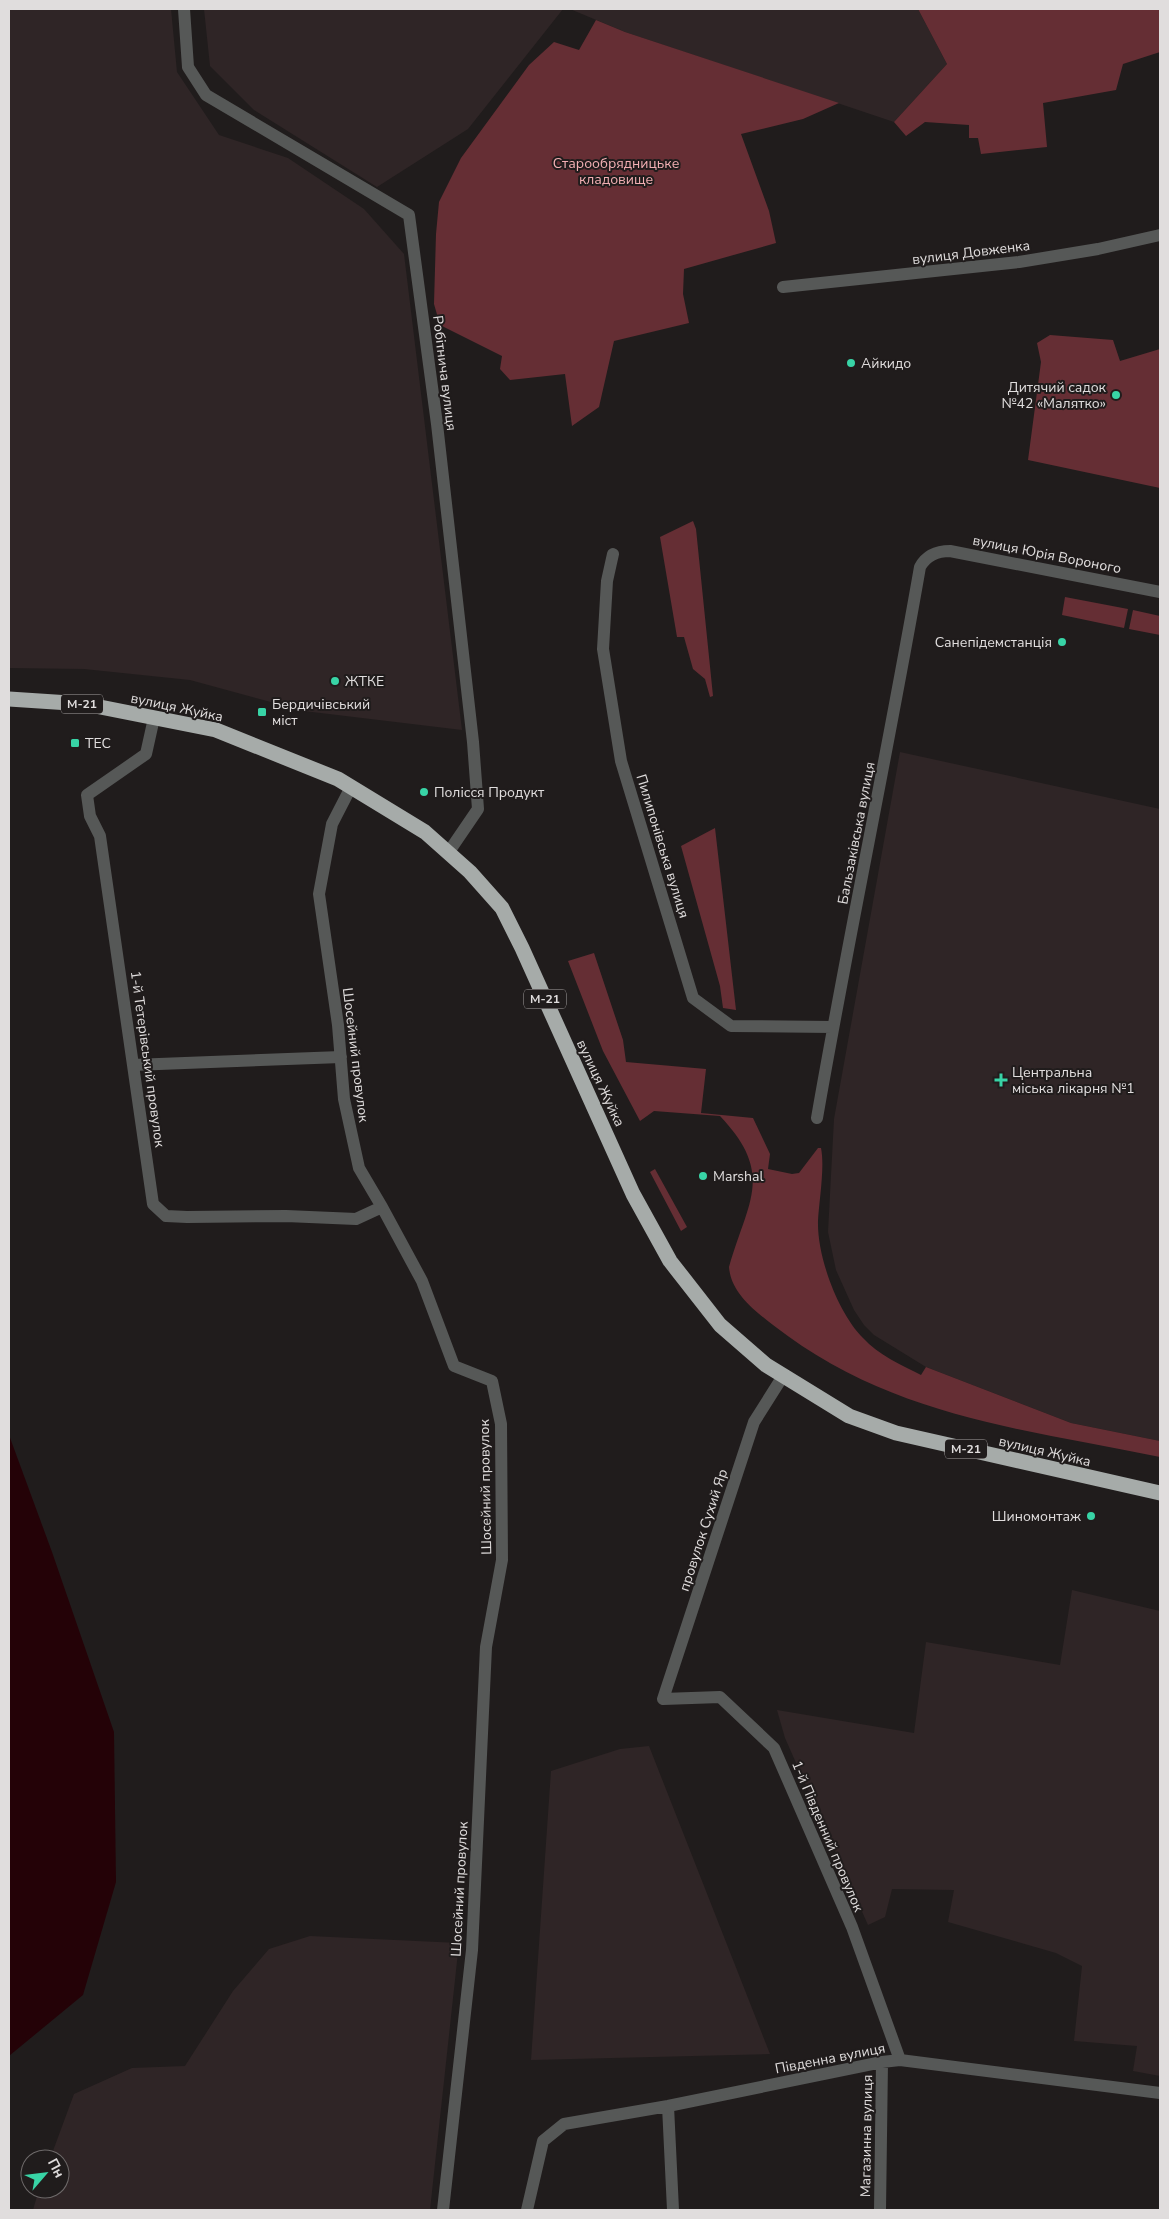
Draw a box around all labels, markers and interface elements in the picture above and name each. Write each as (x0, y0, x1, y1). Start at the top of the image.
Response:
park label: Старообрядницьке кладовище (553, 154, 679, 189)
street label: вулиця Довженка (911, 236, 1031, 269)
street label: Робітнича вулиця (428, 314, 461, 432)
place label: Айкидо (861, 354, 911, 373)
marker: Айкидо (845, 357, 857, 369)
place label: Дитячий садок №42 «Малятко» (1001, 378, 1107, 413)
marker: Дитячий садок №42 «Малятко» (1110, 389, 1122, 401)
street label: вулиця Юрія Вороного (971, 531, 1123, 578)
place label: Санепідемстанція (935, 633, 1052, 652)
marker: Санепідемстанція (1056, 636, 1068, 648)
place label: ЖТКЕ (345, 672, 384, 691)
marker: ЖТКЕ (329, 675, 341, 687)
street label: вулиця Жуйка (129, 688, 225, 727)
road number: М-21 (61, 694, 103, 714)
place label: Бердичівський міст (272, 695, 370, 730)
marker: Бердичівський міст (256, 706, 268, 718)
place label: ТЕС (85, 734, 111, 753)
marker: ТЕС (69, 737, 81, 749)
street label: Бальзаківська вулиця (833, 760, 880, 906)
street label: Пилипонівська вулиця (632, 772, 693, 920)
place label: Полісся Продукт (434, 783, 545, 802)
marker: Полісся Продукт (418, 786, 430, 798)
street label: 1-й Тетерівський провулок (126, 970, 169, 1149)
street label: Шосейний провулок (338, 987, 373, 1124)
road number: М-21 (524, 990, 566, 1009)
street label: вулиця Жуйка (572, 1037, 629, 1130)
place label: Центральна міська лікарня №1 (1012, 1063, 1135, 1098)
marker: Центральна міська лікарня №1 (994, 1073, 1008, 1087)
place label: Marshal (713, 1167, 764, 1186)
marker: Marshal (697, 1170, 709, 1182)
street label: Шосейний провулок (475, 1418, 496, 1555)
street label: вулиця Жуйка (997, 1432, 1093, 1471)
road number: М-21 (945, 1440, 987, 1458)
street label: провулок Сухий Яр (675, 1467, 732, 1594)
place label: Шиномонтаж (992, 1507, 1081, 1526)
marker: Шиномонтаж (1085, 1510, 1097, 1522)
street label: 1-й Південний провулок (787, 1758, 868, 1915)
street label: Шосейний провулок (446, 1820, 473, 1957)
street label: Південна вулиця (773, 2038, 887, 2078)
street label: Магазинна вулиця (856, 2075, 877, 2197)
north arrow (20, 2149, 70, 2199)
text: Пн (43, 2155, 69, 2181)

